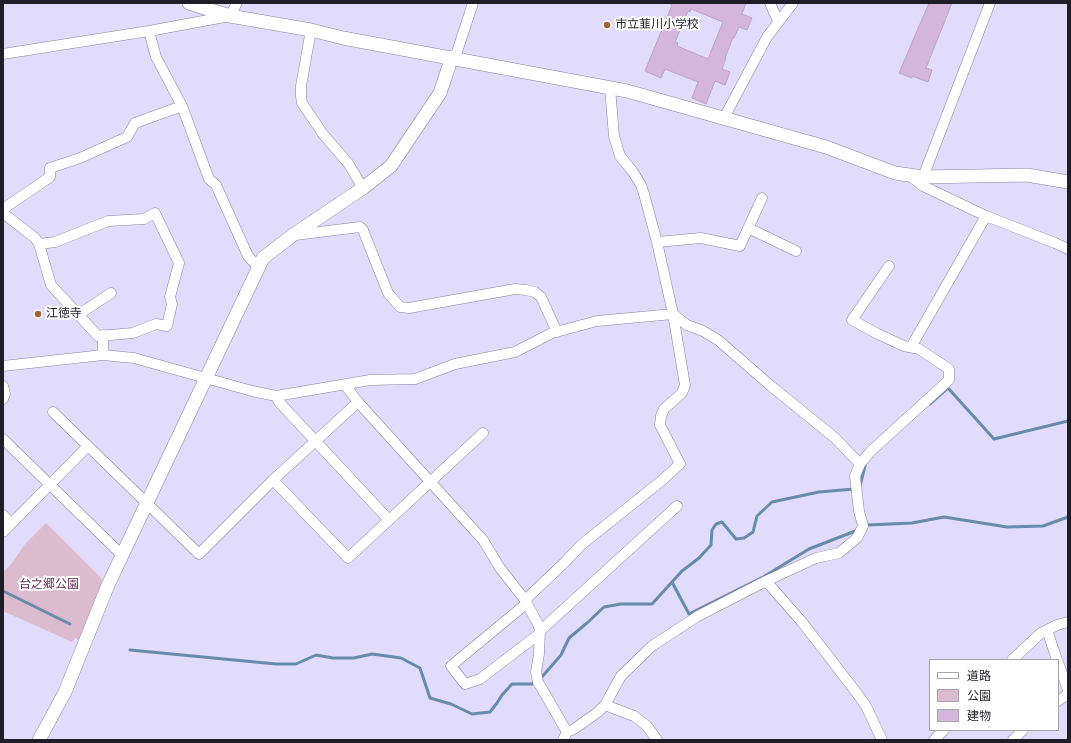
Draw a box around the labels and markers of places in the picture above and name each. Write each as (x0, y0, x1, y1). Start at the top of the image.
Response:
place label: 市立韮川小学校 (615, 18, 699, 32)
marker: 市立韮川小学校 (602, 20, 612, 30)
place label: 江徳寺 (46, 307, 82, 321)
marker: 江徳寺 (33, 309, 43, 319)

